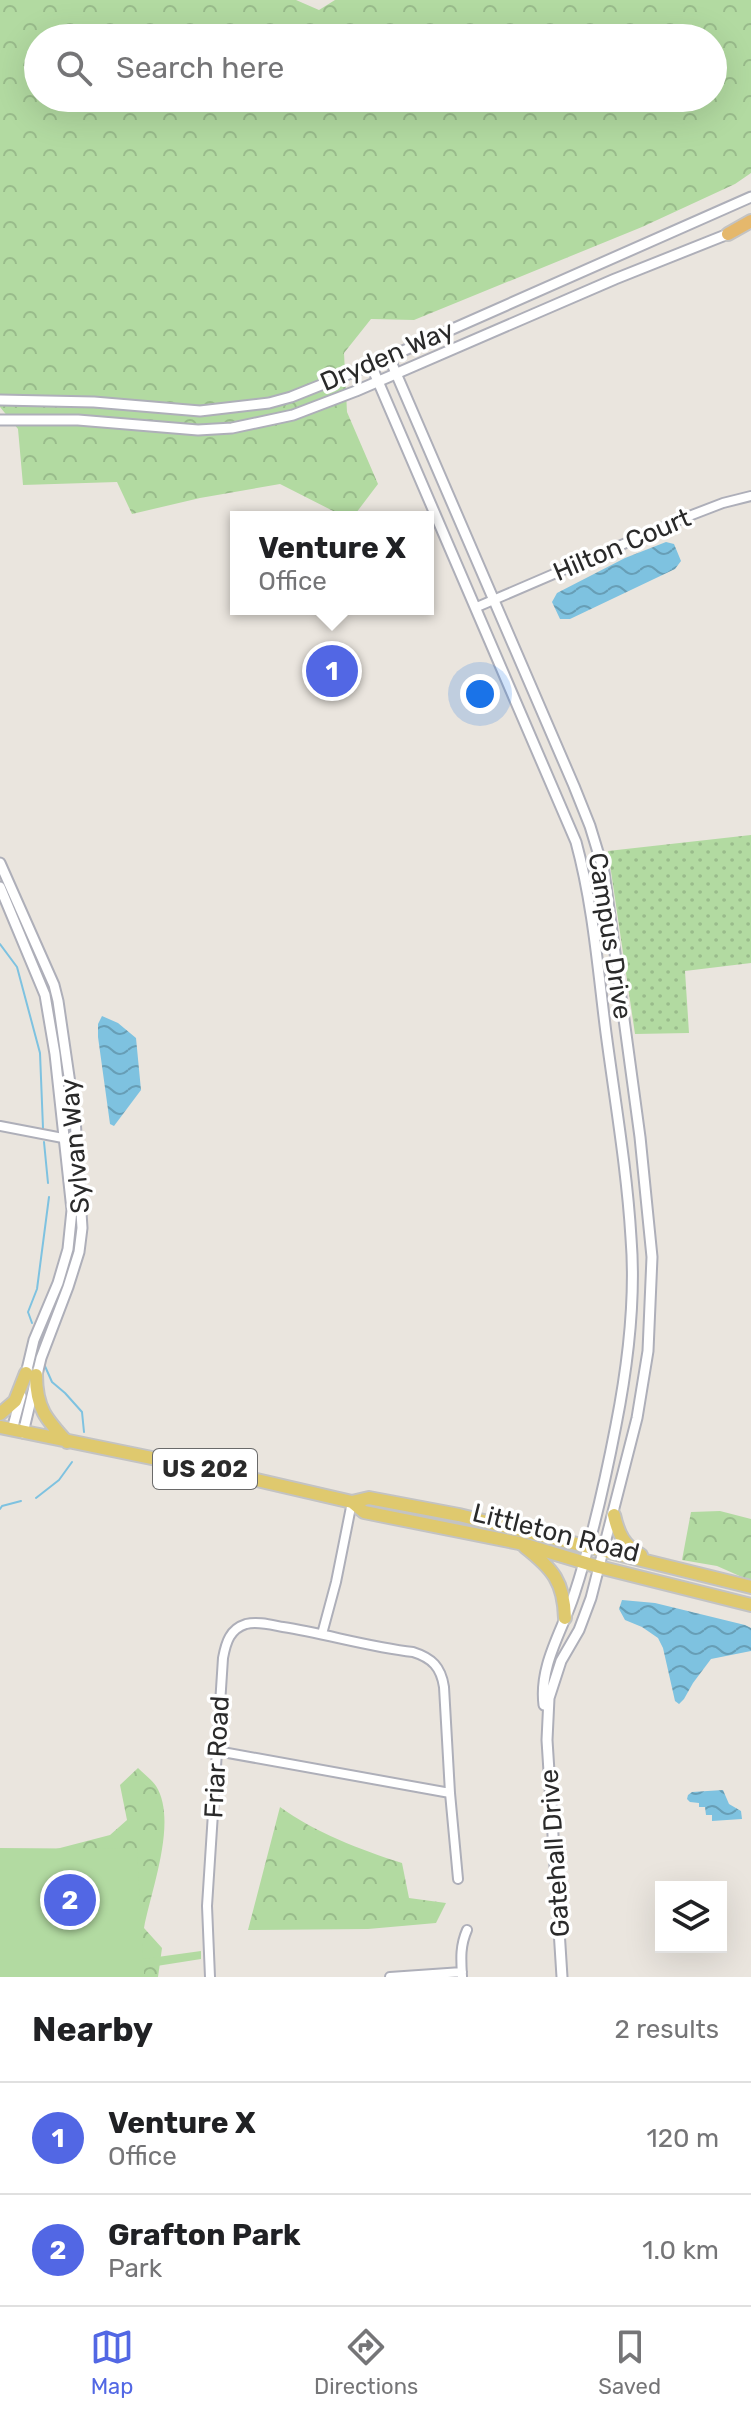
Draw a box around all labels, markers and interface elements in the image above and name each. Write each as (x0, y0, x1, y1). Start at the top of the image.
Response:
search box (24, 24, 727, 112)
icon: search (52, 46, 96, 90)
text: Search here (116, 50, 284, 86)
street label: Dryden Way (316, 314, 458, 398)
street label: Hilton Court (549, 502, 695, 588)
popup (230, 511, 434, 615)
text: Venture X (258, 530, 406, 566)
text: Office (258, 566, 327, 597)
pin: 1 (306, 641, 358, 701)
your location (460, 674, 500, 714)
street label: Campus Drive (582, 851, 638, 1021)
street label: Sylvan Way (54, 1077, 96, 1215)
road number: US 202 (153, 1449, 257, 1489)
street label: Littleton Road (469, 1497, 643, 1569)
street label: Friar Road (198, 1695, 236, 1819)
street label: Gatehall Drive (534, 1768, 576, 1938)
pin: 2 (44, 1870, 96, 1930)
map controls (655, 1881, 727, 1953)
button: layers (655, 1881, 727, 1953)
text: Nearby (32, 2009, 153, 2050)
text: 2 results (615, 2014, 719, 2045)
text: Venture X (108, 2105, 256, 2141)
text: 1 (52, 2123, 64, 2154)
text: 120 m (647, 2123, 719, 2154)
text: Office (108, 2141, 177, 2172)
text: Grafton Park (108, 2217, 301, 2253)
text: 2 (50, 2235, 66, 2266)
text: 1.0 km (642, 2235, 719, 2266)
text: Park (108, 2253, 162, 2284)
tab: Map (90, 2325, 134, 2400)
tab: Directions (314, 2325, 418, 2400)
tab: Saved (598, 2325, 661, 2400)

